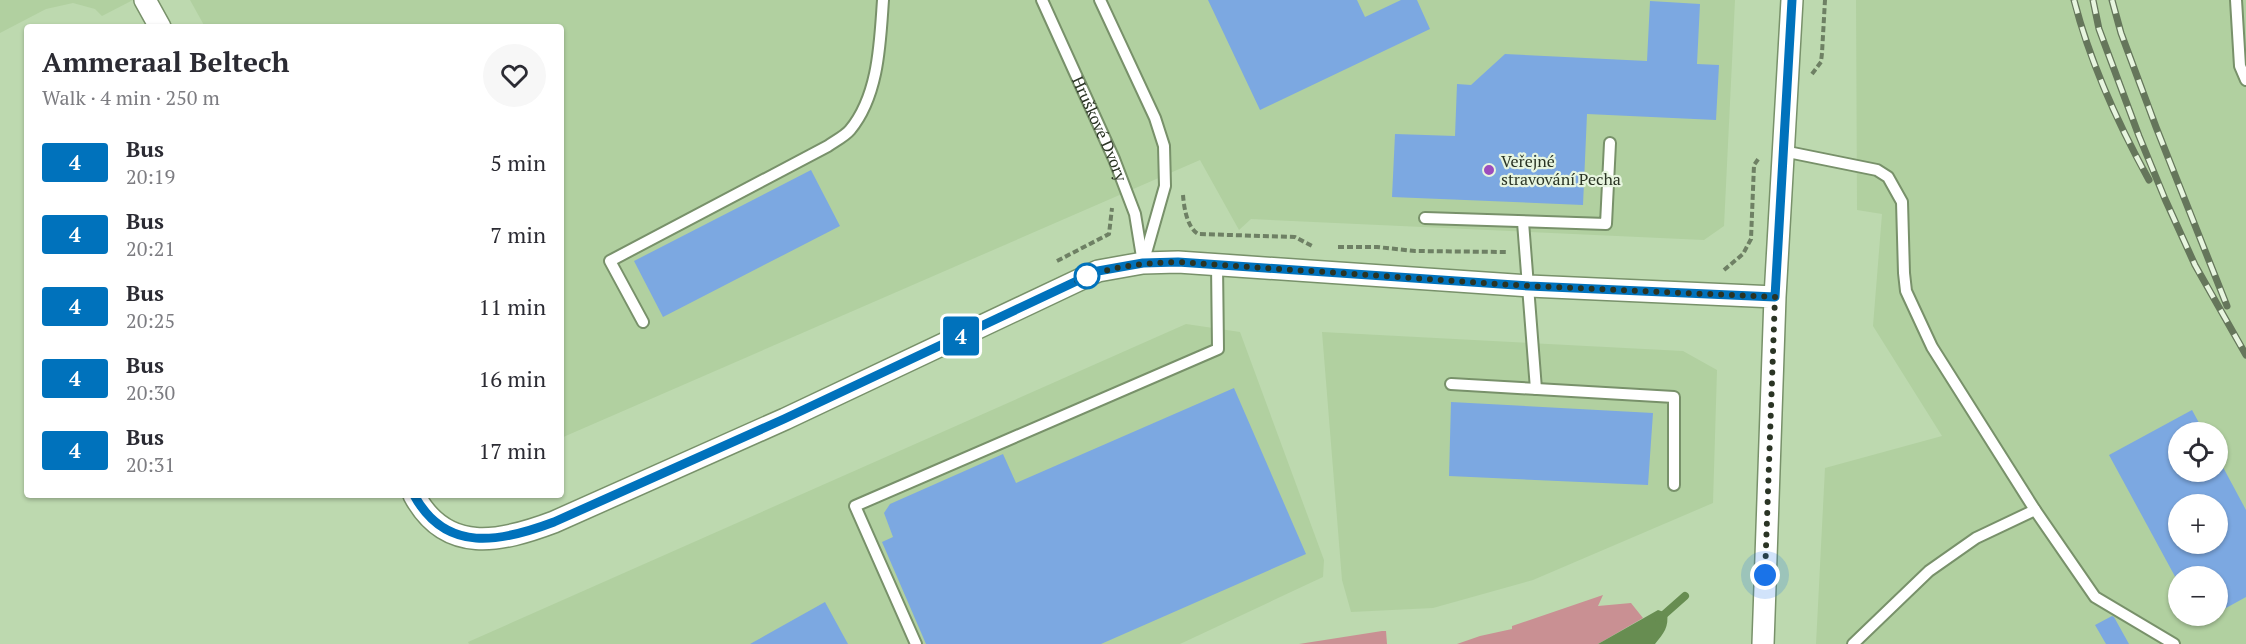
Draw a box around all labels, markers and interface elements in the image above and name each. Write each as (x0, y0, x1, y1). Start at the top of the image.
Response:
text: Ammeraal Beltech (42, 43, 290, 80)
button: heart (483, 44, 546, 107)
street label: Hruškové Dvory (1067, 72, 1133, 185)
text: Walk · 4 min · 250 m (42, 84, 220, 111)
text: Bus (126, 134, 164, 163)
text: 4 (69, 148, 81, 176)
text: 5 min (490, 148, 546, 177)
place label: Veřejné stravování Pecha (1501, 150, 1621, 190)
text: 20:19 (126, 163, 175, 190)
marker: Veřejné stravování Pecha (1482, 163, 1496, 177)
text: Bus (126, 206, 164, 235)
text: 4 (69, 220, 81, 248)
text: 7 min (490, 220, 546, 249)
text: 20:21 (126, 235, 175, 262)
unlabelled marker (1074, 263, 1100, 289)
text: Bus (126, 278, 164, 307)
text: 4 (69, 292, 81, 320)
text: 11 min (479, 292, 546, 321)
text: 20:25 (126, 307, 175, 334)
line badge: 4 (942, 316, 980, 356)
text: 4 (955, 322, 967, 350)
text: Bus (126, 350, 164, 379)
text: 4 (69, 364, 81, 392)
text: 16 min (479, 364, 546, 393)
text: 20:30 (126, 379, 175, 406)
text: Bus (126, 422, 164, 451)
map controls (2168, 422, 2228, 626)
button: locate (2168, 422, 2228, 482)
text: 4 (69, 436, 81, 464)
text: 17 min (479, 436, 546, 465)
text: 20:31 (126, 451, 175, 478)
button: + (2168, 494, 2228, 554)
your location (1750, 560, 1780, 590)
button: − (2168, 566, 2228, 626)

